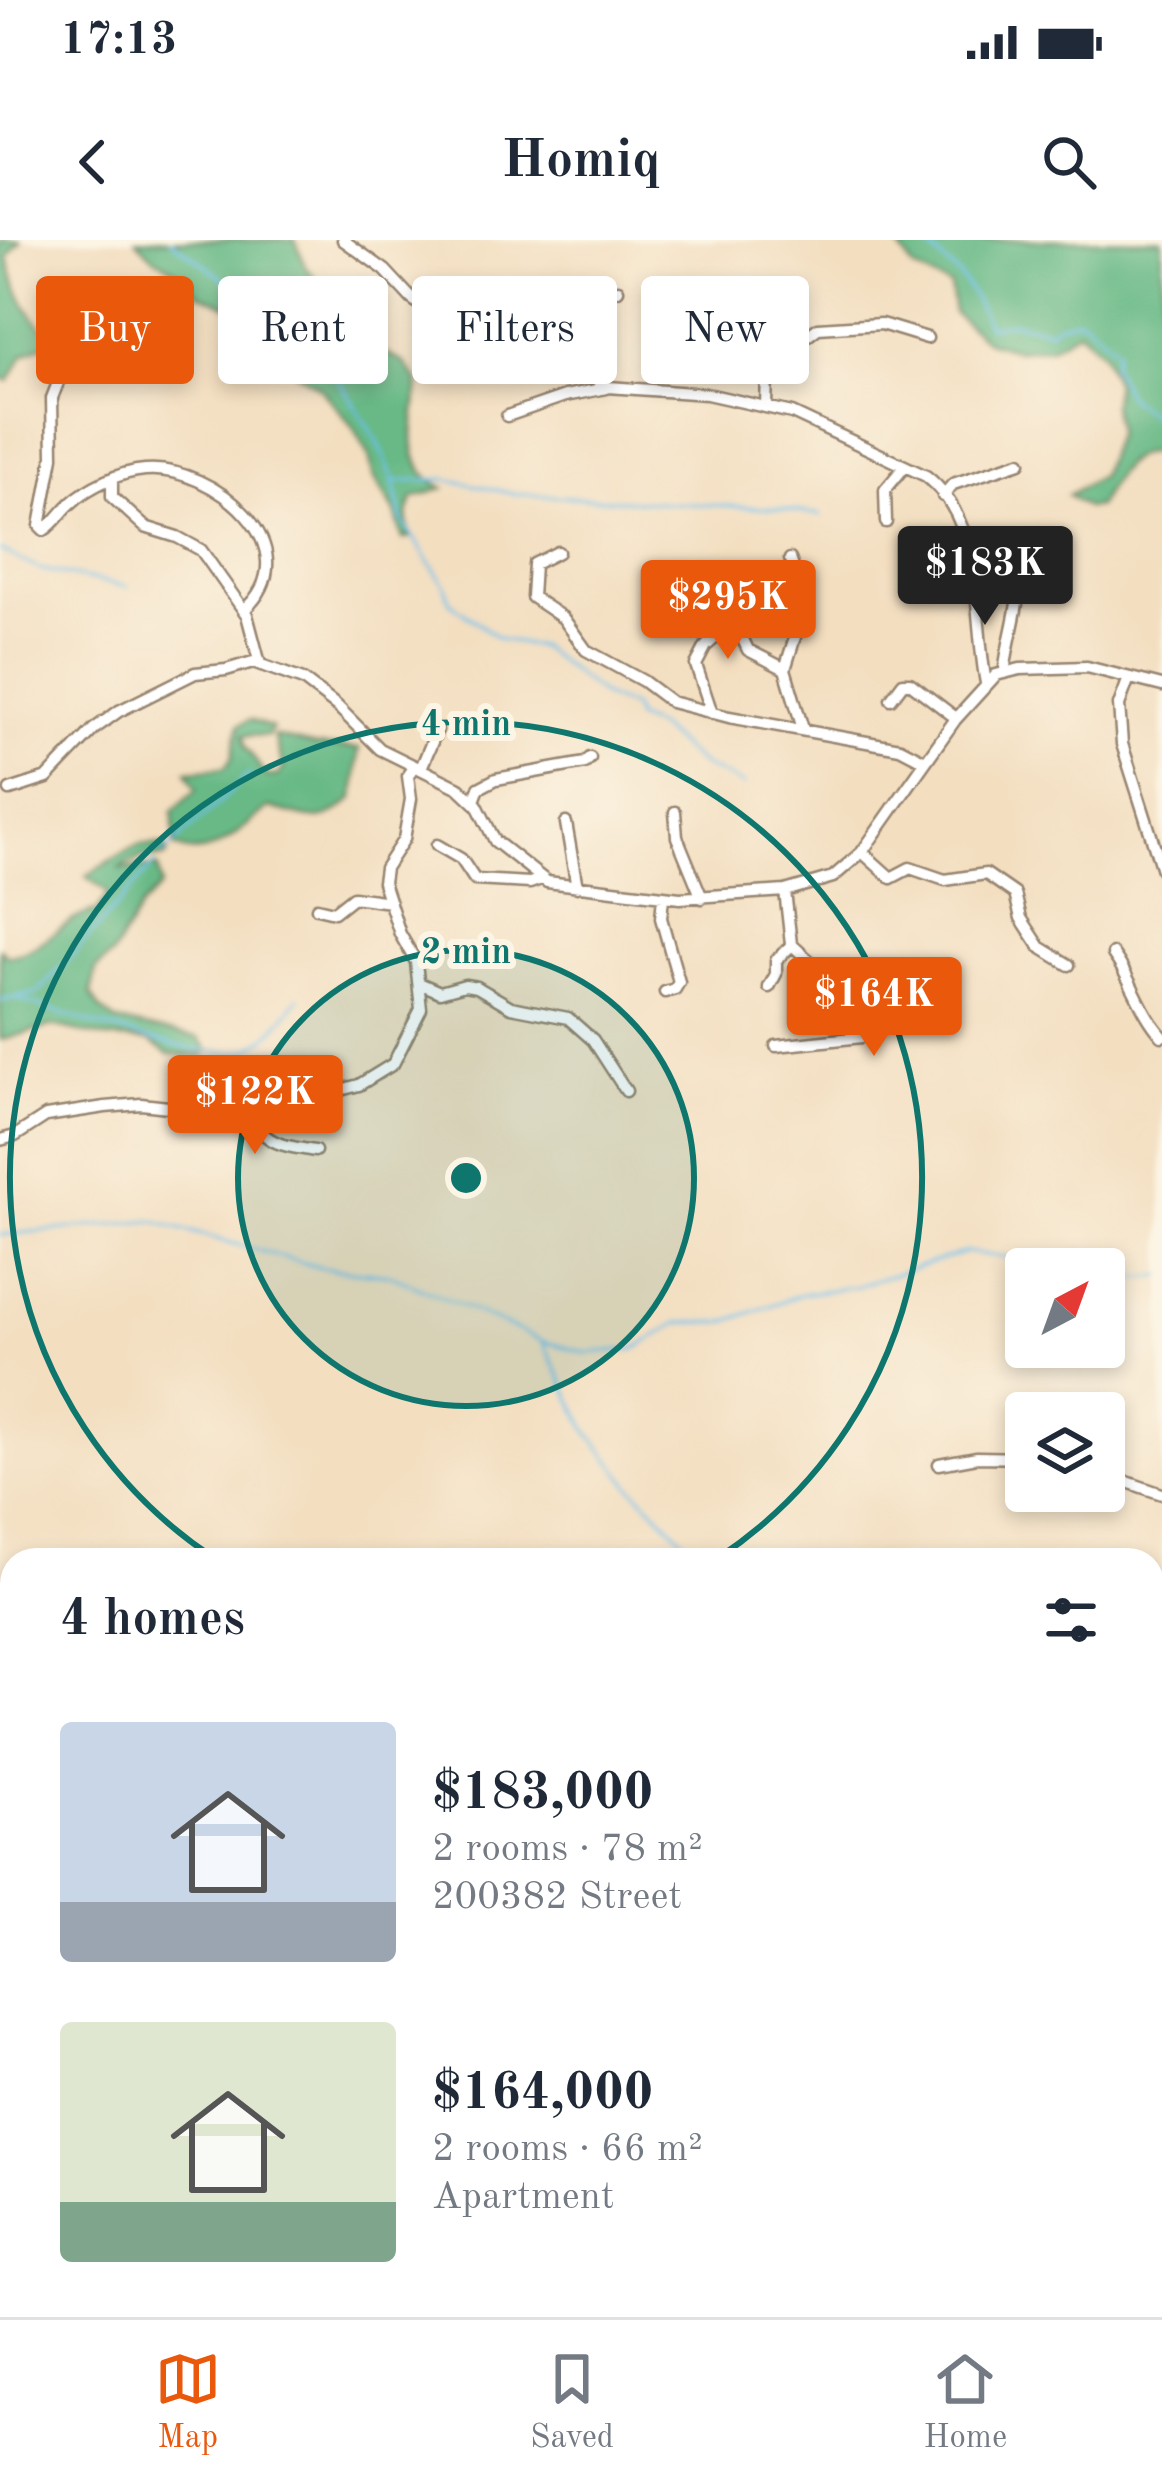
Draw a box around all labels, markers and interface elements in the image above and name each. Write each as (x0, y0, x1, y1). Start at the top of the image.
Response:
text: 17:13 (60, 19, 177, 64)
icon: back (60, 129, 126, 195)
icon: search (1036, 129, 1102, 195)
text: Homiq (501, 135, 661, 189)
chip: Buy (36, 276, 194, 384)
chip: Rent (218, 276, 388, 384)
chip: Filters (412, 276, 617, 384)
chip: New (641, 276, 809, 384)
pin: $183K (901, 526, 1069, 628)
text: $183K (925, 545, 1045, 584)
pin: $295K (644, 560, 812, 662)
text: $295K (668, 579, 788, 618)
text: 4 min (421, 708, 511, 744)
text: 2 min (421, 936, 511, 972)
pin: $164K (790, 957, 958, 1059)
text: $164K (814, 976, 934, 1015)
pin: $122K (171, 1055, 339, 1157)
text: $122K (195, 1074, 315, 1113)
centre of rings (445, 1157, 487, 1199)
north arrow (1005, 1248, 1125, 1368)
map controls (1005, 1248, 1125, 1512)
button: layers (1005, 1392, 1125, 1512)
icon: filters (1038, 1587, 1104, 1653)
text: 4 homes (60, 1595, 245, 1646)
text: $183,000 (432, 1769, 653, 1820)
icon: home (156, 1770, 300, 1914)
text: 2 rooms · 78 m² (432, 1830, 703, 1869)
text: 200382 Street (432, 1878, 682, 1917)
text: $164,000 (432, 2069, 653, 2120)
icon: home (156, 2070, 300, 2214)
text: 2 rooms · 66 m² (432, 2130, 703, 2169)
text: Apartment (432, 2178, 615, 2217)
tab: Map (155, 2346, 221, 2459)
tab: Saved (530, 2346, 614, 2459)
tab: Home (924, 2346, 1007, 2459)

